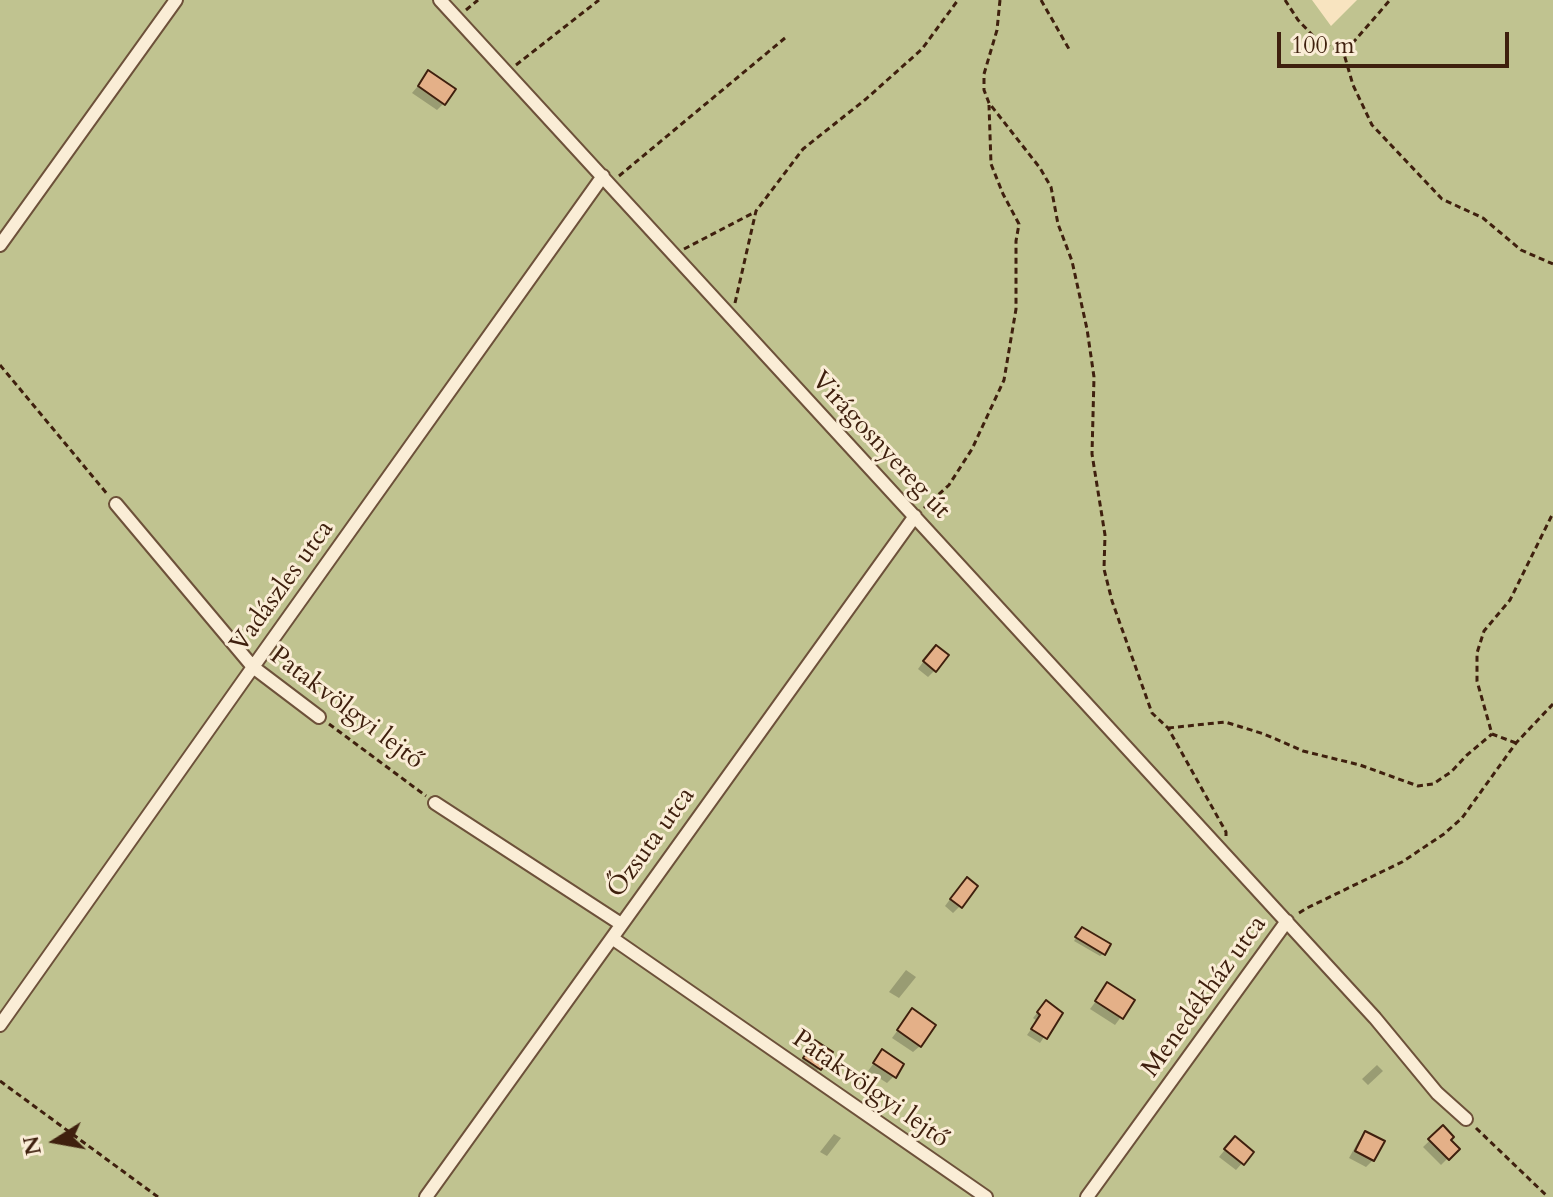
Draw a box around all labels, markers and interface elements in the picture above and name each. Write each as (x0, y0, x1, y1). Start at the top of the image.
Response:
scale bar (1281, 16, 1513, 66)
text: 100 m (1291, 29, 1355, 62)
street label: Virágosnyereg út (804, 366, 956, 526)
street label: Vadászles utca (225, 515, 341, 659)
street label: Patakvölgyi lejtő (263, 641, 429, 777)
street label: Őzsuta utca (601, 782, 703, 904)
street label: Menedékház utca (1136, 910, 1274, 1084)
street label: Patakvölgyi lejtő (786, 1024, 954, 1156)
north arrow (16, 1101, 96, 1181)
text: N (16, 1133, 49, 1158)

